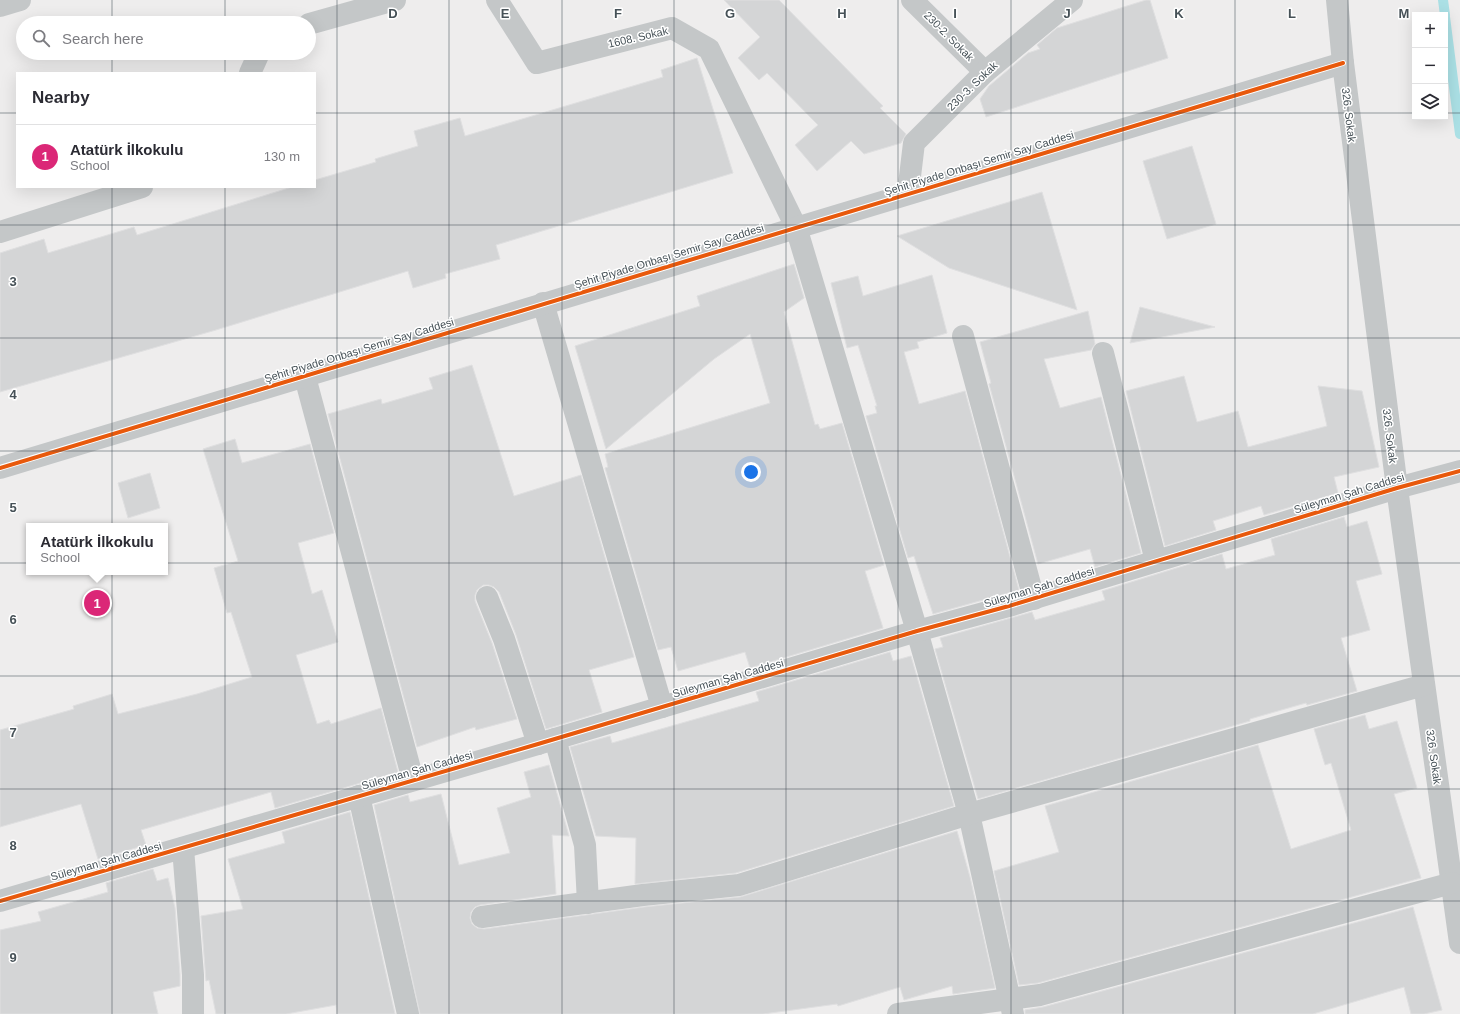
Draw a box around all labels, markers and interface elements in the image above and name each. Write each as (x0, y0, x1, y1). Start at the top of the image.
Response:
text: D (388, 6, 398, 21)
text: E (501, 6, 510, 21)
text: F (614, 6, 622, 21)
text: G (725, 6, 735, 21)
text: H (837, 6, 847, 21)
text: I (953, 6, 957, 21)
text: J (1063, 6, 1071, 21)
text: K (1174, 6, 1184, 21)
text: L (1288, 6, 1296, 21)
text: M (1399, 6, 1409, 21)
street label: 230-2. Sokak (922, 9, 977, 64)
map controls (1412, 12, 1448, 120)
button: + (1412, 12, 1448, 48)
search box (16, 16, 316, 60)
street label: 1608. Sokak (607, 24, 670, 50)
icon: search (30, 27, 52, 49)
text: Search here (62, 30, 144, 47)
button: − (1412, 48, 1448, 84)
street label: 230-3. Sokak (945, 59, 1000, 113)
button: layers (1412, 84, 1448, 120)
street label: 326. Sokak (1340, 87, 1358, 144)
text: Nearby (32, 88, 90, 107)
street label: Şehit Piyade Onbaşı Semir Say Caddesi (883, 128, 1075, 198)
text: Atatürk İlkokulu (70, 141, 183, 158)
text: 1 (41, 149, 49, 164)
text: 130 m (264, 149, 300, 164)
text: School (70, 158, 110, 173)
street label: Şehit Piyade Onbaşı Semir Say Caddesi (573, 221, 765, 291)
text: 3 (9, 274, 17, 289)
street label: Şehit Piyade Onbaşı Semir Say Caddesi (263, 315, 455, 385)
text: 4 (9, 387, 17, 402)
street label: 326. Sokak (1381, 408, 1399, 465)
your location (741, 462, 761, 482)
street label: Süleyman Şah Caddesi (1292, 470, 1406, 516)
text: 5 (9, 500, 17, 515)
popup (26, 523, 168, 575)
text: Atatürk İlkokulu (40, 533, 154, 550)
text: School (40, 550, 80, 565)
street label: Süleyman Şah Caddesi (982, 564, 1096, 610)
pin: 1 (84, 588, 110, 618)
text: 6 (9, 612, 17, 627)
street label: Süleyman Şah Caddesi (671, 656, 785, 700)
text: 7 (9, 725, 17, 740)
street label: 326. Sokak (1424, 729, 1444, 786)
street label: Süleyman Şah Caddesi (360, 748, 474, 792)
text: 8 (9, 838, 17, 853)
street label: Süleyman Şah Caddesi (49, 839, 163, 883)
text: 9 (9, 950, 17, 965)

